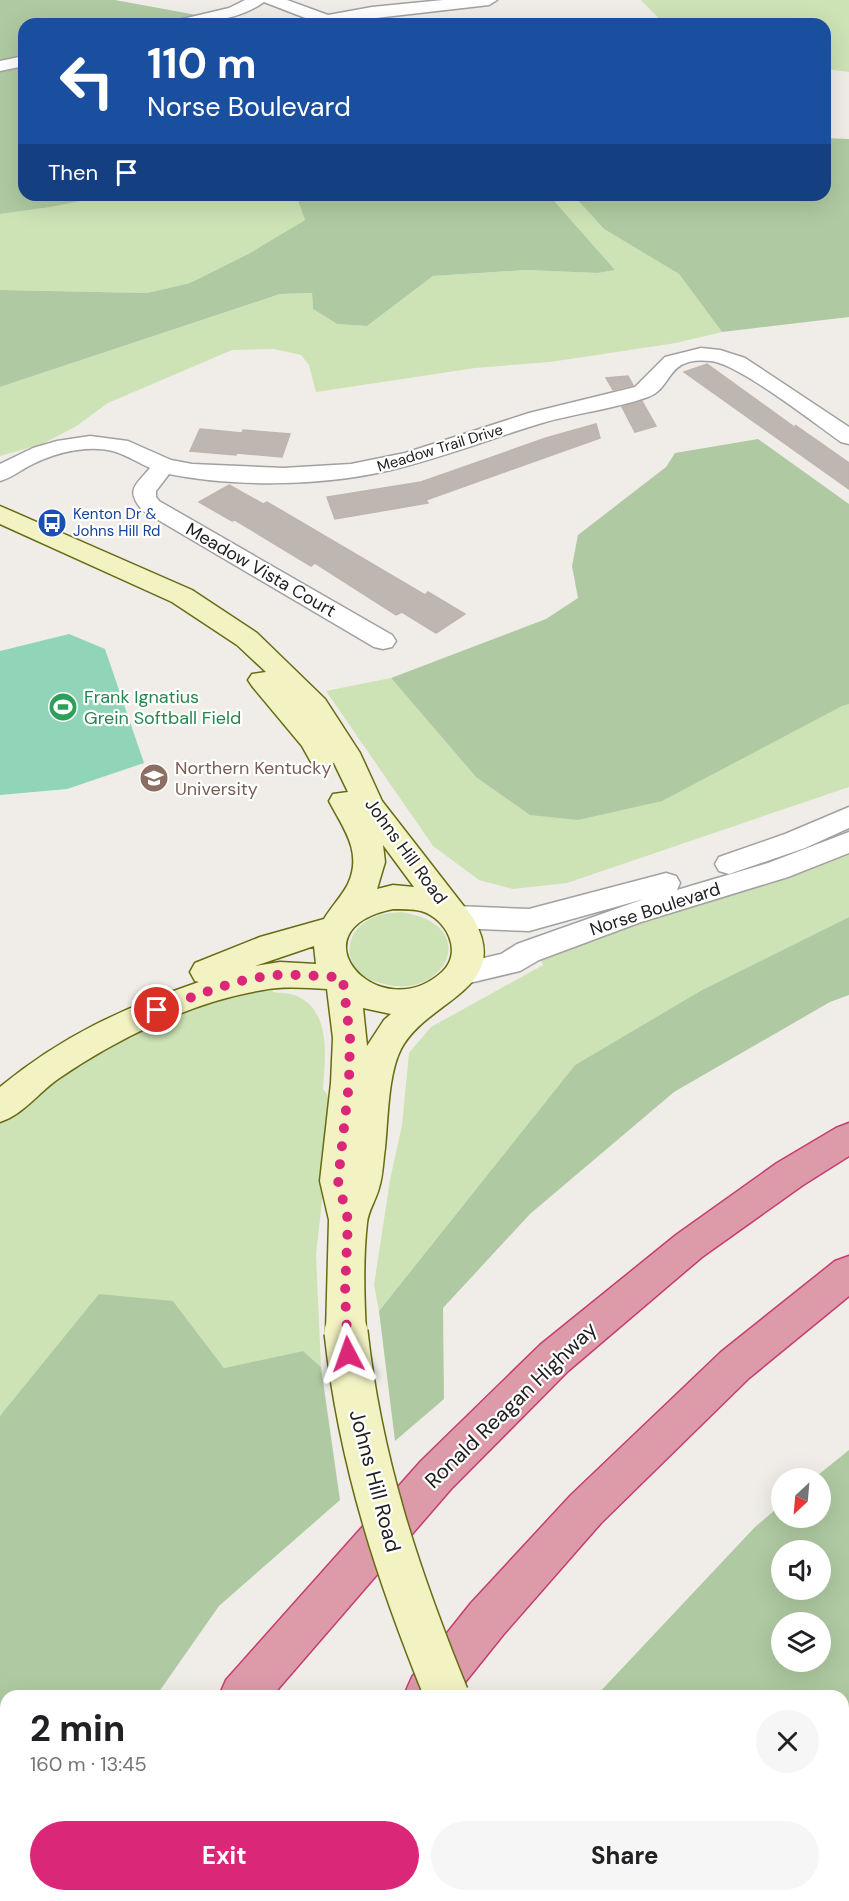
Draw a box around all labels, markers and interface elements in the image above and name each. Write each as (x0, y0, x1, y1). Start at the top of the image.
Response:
text: 110 m (147, 36, 257, 91)
icon: left (48, 42, 126, 120)
text: Norse Boulevard (147, 89, 351, 124)
icon: arrive (110, 156, 143, 189)
text: Then (48, 158, 98, 187)
street label: Meadow Trail Drive (375, 419, 505, 477)
place label: Kenton Dr & Johns Hill Rd (73, 504, 161, 541)
bus stop icon: Kenton Dr & Johns Hill Rd (36, 507, 68, 539)
street label: Meadow Vista Court (182, 517, 340, 623)
place label: Frank Ignatius Grein Softball Field (84, 685, 241, 730)
sports icon: Frank Ignatius Grein Softball Field (47, 691, 79, 723)
place label: Northern Kentucky University (175, 756, 331, 801)
school or university icon: Northern Kentucky University (138, 762, 170, 794)
street label: Johns Hill Road (359, 793, 453, 909)
street label: Norse Boulevard (587, 877, 723, 941)
pin (131, 984, 182, 1035)
icon: arrive (140, 993, 173, 1026)
street label: Ronald Reagan Highway (419, 1315, 603, 1495)
position arrow (316, 1322, 380, 1386)
street label: Johns Hill Road (343, 1407, 407, 1555)
north arrow (771, 1468, 831, 1528)
map controls (771, 1468, 831, 1672)
button: sound (771, 1540, 831, 1600)
button: layers (771, 1612, 831, 1672)
text: 2 min (30, 1705, 125, 1752)
button: close (756, 1710, 819, 1773)
text: 160 m · 13:45 (30, 1751, 147, 1777)
button: Exit (30, 1821, 419, 1890)
button: Share (431, 1821, 819, 1890)

